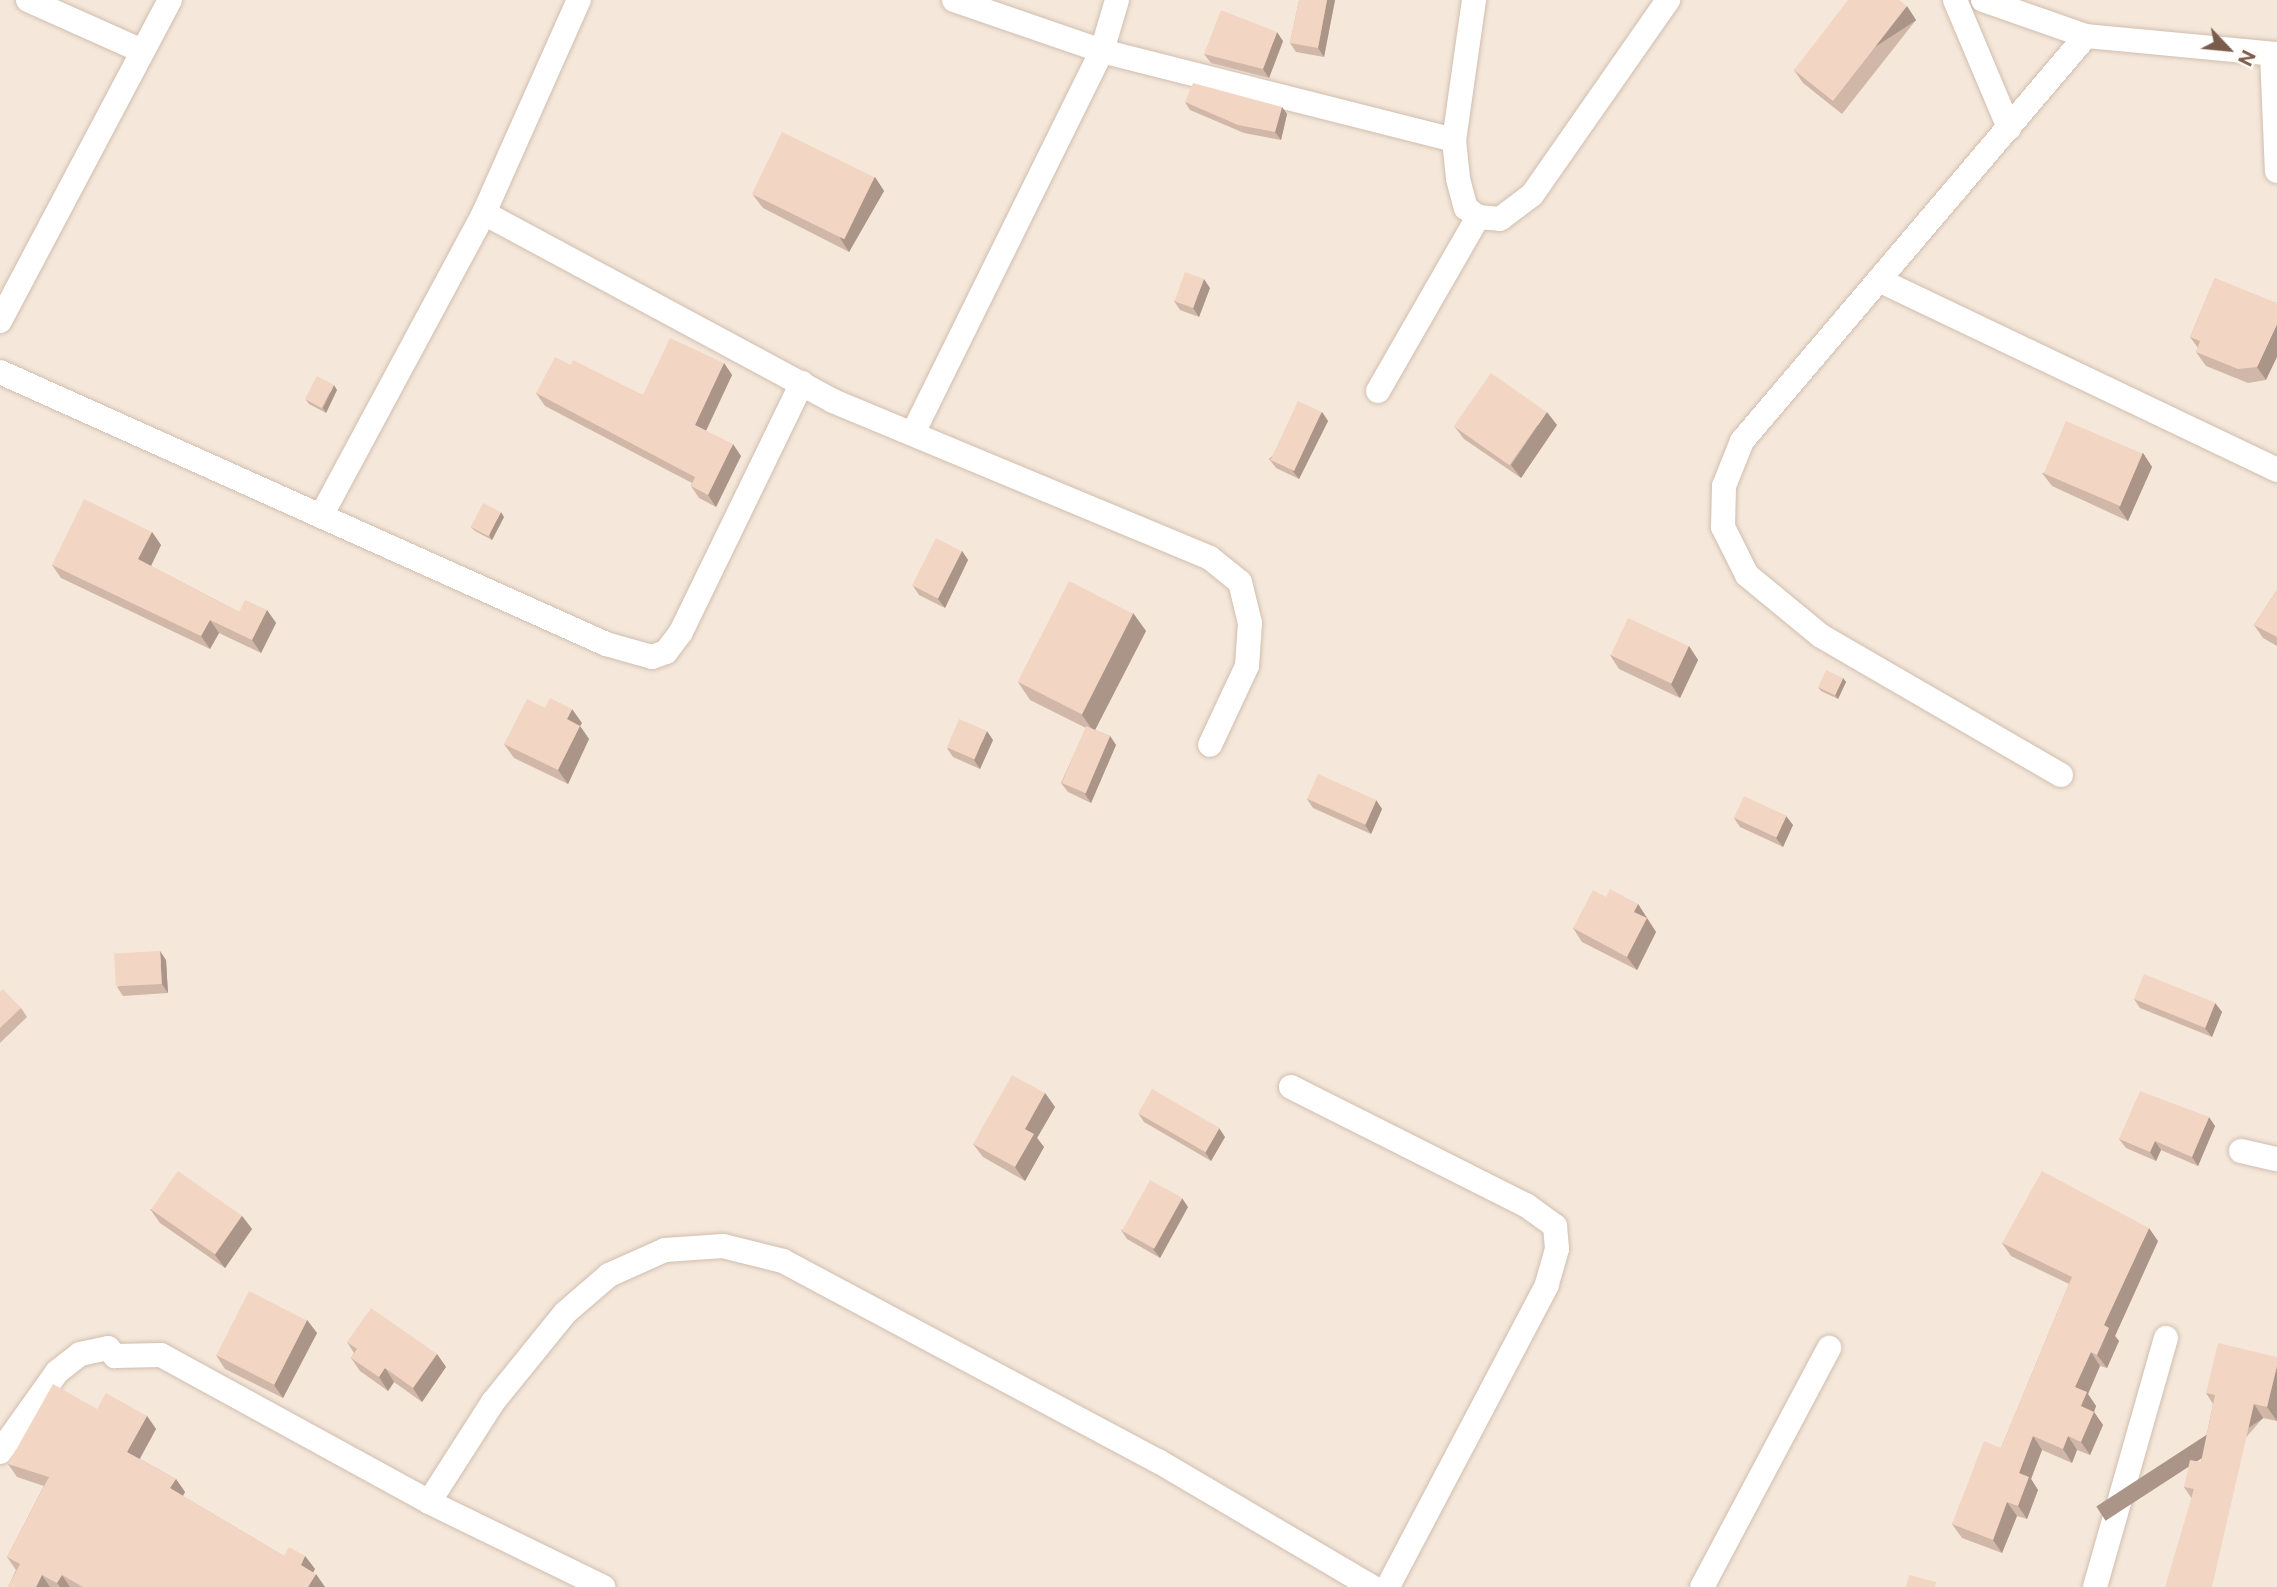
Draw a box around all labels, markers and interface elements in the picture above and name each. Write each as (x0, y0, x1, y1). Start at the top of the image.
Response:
north arrow (2193, 14, 2263, 84)
text: N (2234, 47, 2260, 70)

